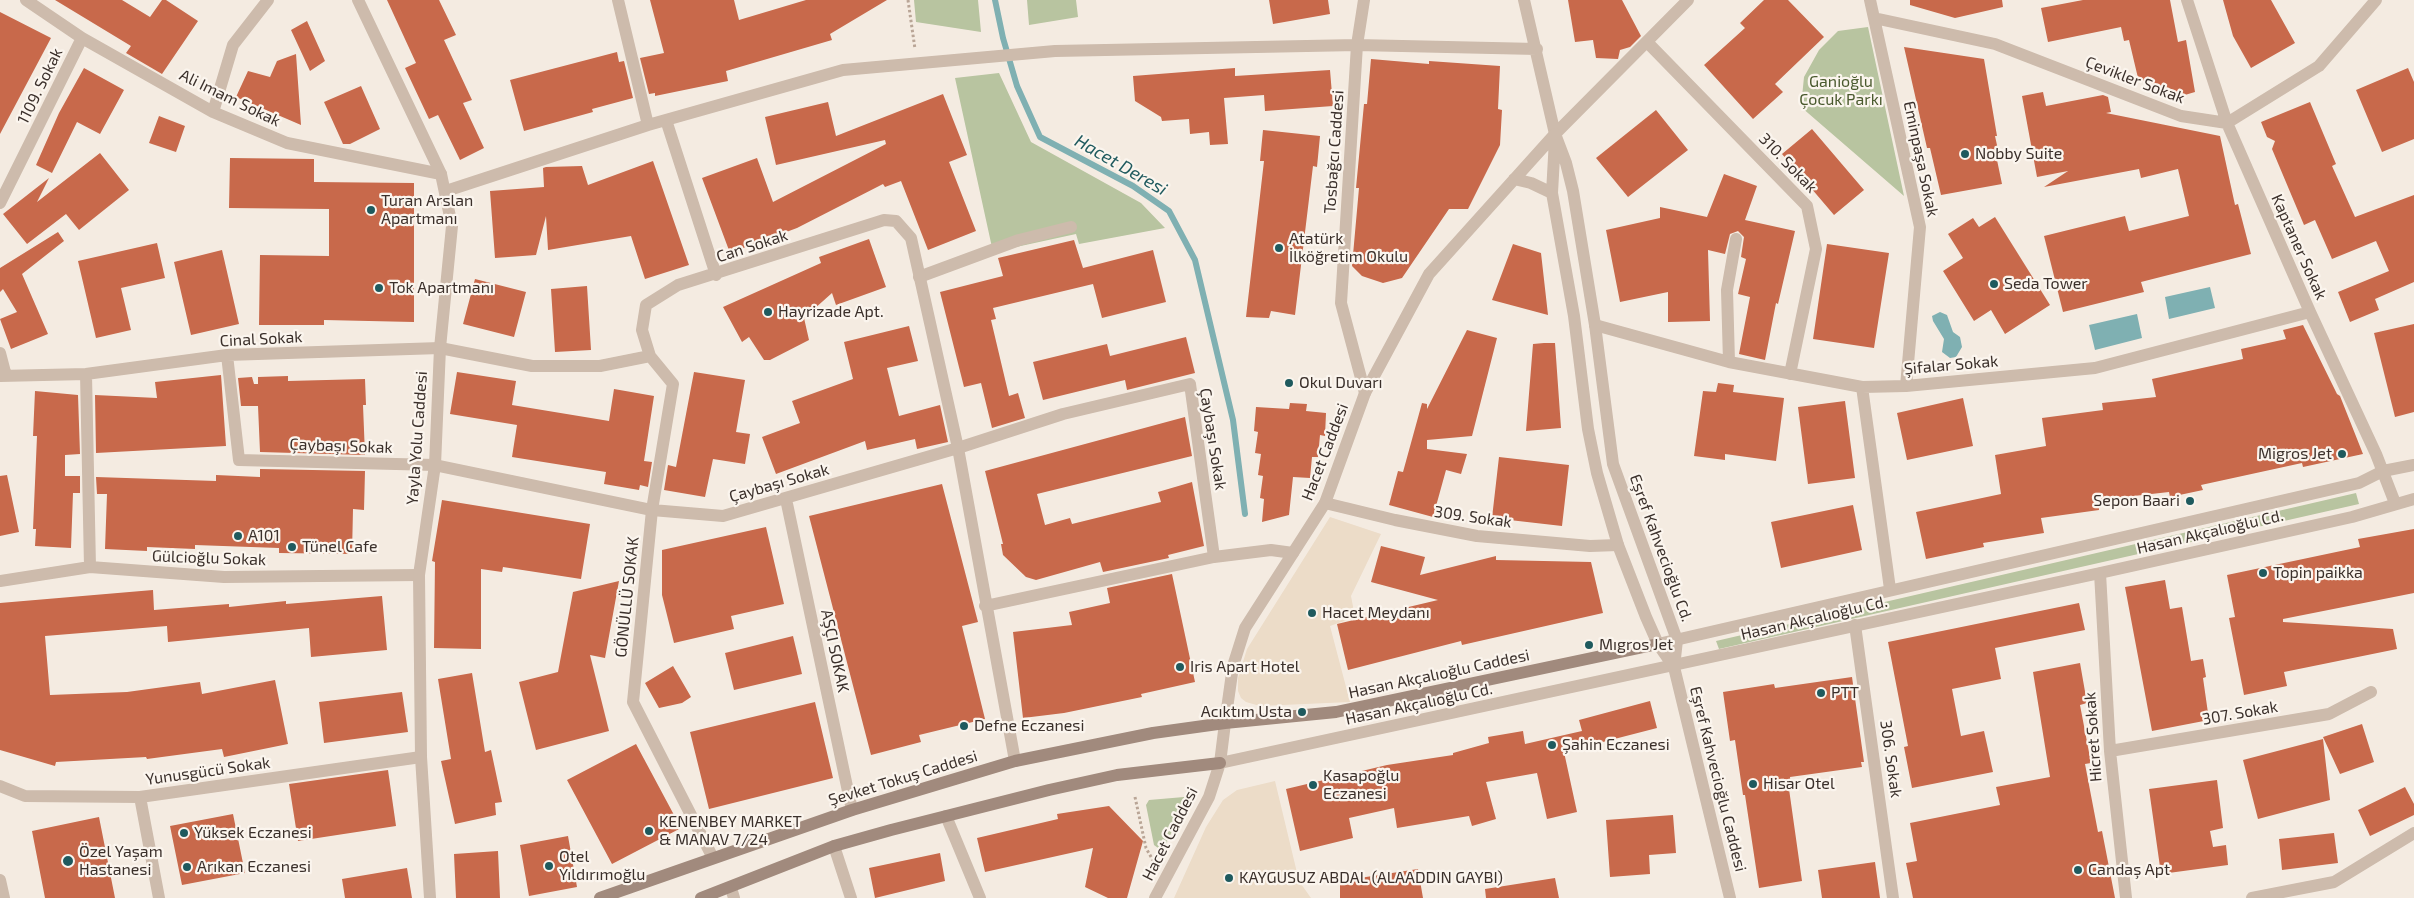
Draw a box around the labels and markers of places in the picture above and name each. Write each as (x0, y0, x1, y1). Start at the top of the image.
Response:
place label: Nobby Suite (1975, 144, 2062, 164)
marker: Nobby Suite (1959, 148, 1971, 160)
place label: Turan Arslan Apartmanı (381, 191, 473, 229)
marker: Turan Arslan Apartmanı (365, 204, 377, 216)
place label: Atatürk İlköğretim Okulu (1289, 229, 1408, 267)
marker: Atatürk İlköğretim Okulu (1273, 242, 1285, 254)
place label: Seda Tower (2004, 274, 2088, 294)
place label: Tok Apartmanı (389, 278, 494, 298)
marker: Seda Tower (1988, 278, 2000, 290)
marker: Tok Apartmanı (373, 282, 385, 294)
place label: Hayrizade Apt. (778, 302, 884, 322)
marker: Hayrizade Apt. (762, 306, 774, 318)
place label: Okul Duvarı (1299, 373, 1383, 393)
marker: Okul Duvarı (1283, 377, 1295, 389)
place label: Migros Jet (2258, 444, 2332, 464)
marker: Migros Jet (2336, 448, 2348, 460)
place label: Sepon Baari (2093, 491, 2180, 511)
marker: Sepon Baari (2184, 495, 2196, 507)
place label: A101 (248, 526, 280, 546)
marker: A101 (232, 530, 244, 542)
place label: Tünel Cafe (302, 537, 378, 557)
marker: Tünel Cafe (286, 541, 298, 553)
place label: Topin paikka (2273, 563, 2363, 583)
marker: Topin paikka (2257, 567, 2269, 579)
place label: Hacet Meydanı (1322, 603, 1430, 623)
marker: Hacet Meydanı (1306, 607, 1318, 619)
place label: Mıgros Jet (1599, 635, 1673, 655)
marker: Mıgros Jet (1583, 639, 1595, 651)
place label: Iris Apart Hotel (1190, 657, 1300, 677)
marker: Iris Apart Hotel (1174, 661, 1186, 673)
place label: PTT (1831, 683, 1859, 703)
marker: PTT (1815, 687, 1827, 699)
place label: Acıktım Usta (1201, 702, 1292, 722)
marker: Acıktım Usta (1296, 706, 1308, 718)
place label: Defne Eczanesi (974, 716, 1084, 736)
marker: Defne Eczanesi (958, 720, 970, 732)
place label: Şahin Eczanesi (1562, 735, 1670, 755)
marker: Şahin Eczanesi (1546, 739, 1558, 751)
place label: Kasapoğlu Eczanesi (1323, 766, 1399, 804)
place label: Hisar Otel (1763, 774, 1835, 794)
marker: Hisar Otel (1747, 778, 1759, 790)
marker: Kasapoğlu Eczanesi (1307, 779, 1319, 791)
place label: KENENBEY MARKET & MANAV 7/24 (659, 812, 802, 850)
place label: Yüksek Eczanesi (194, 823, 312, 843)
marker: KENENBEY MARKET & MANAV 7/24 (643, 825, 655, 837)
marker: Yüksek Eczanesi (178, 827, 190, 839)
place label: Özel Yaşam Hastanesi (79, 842, 163, 880)
place label: Otel Yıldırımoğlu (559, 847, 645, 885)
marker: Özel Yaşam Hastanesi (61, 854, 75, 868)
place label: Arıkan Eczanesi (197, 857, 311, 877)
marker: Otel Yıldırımoğlu (543, 860, 555, 872)
place label: Candaş Apt (2088, 860, 2170, 880)
marker: Arıkan Eczanesi (181, 861, 193, 873)
marker: Candaş Apt (2072, 864, 2084, 876)
place label: KAYGUSUZ ABDAL (ALAADDIN GAYBI) (1239, 868, 1503, 888)
marker: KAYGUSUZ ABDAL (ALAADDIN GAYBI) (1223, 872, 1235, 884)

